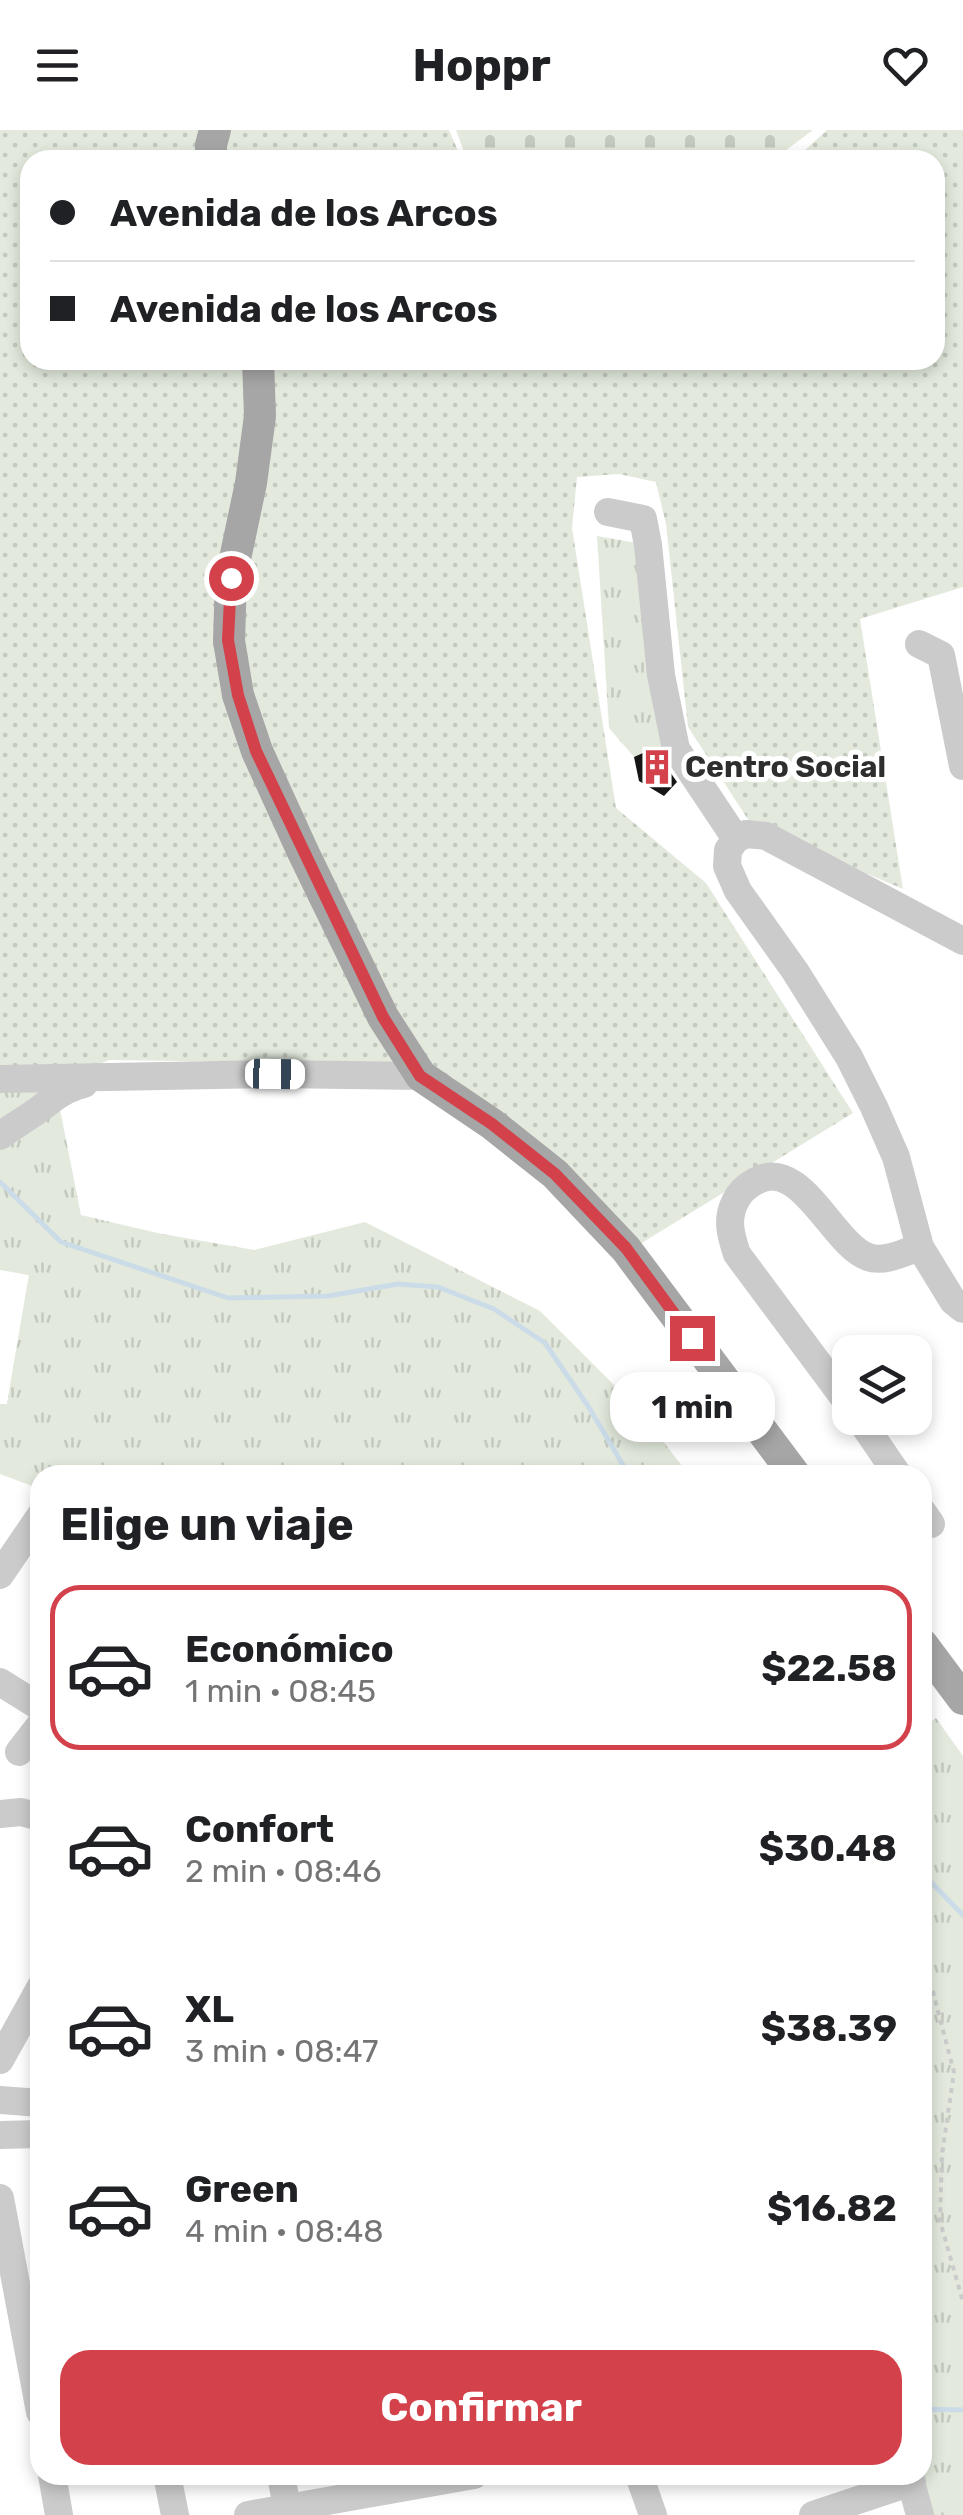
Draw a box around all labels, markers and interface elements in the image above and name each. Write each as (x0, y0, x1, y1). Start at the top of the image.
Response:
icon: menu (30, 38, 85, 93)
icon: heart (878, 38, 933, 93)
text: Hoppr (412, 39, 551, 92)
text: Avenida de los Arcos (110, 190, 498, 236)
text: Avenida de los Arcos (110, 286, 498, 332)
route start (209, 556, 254, 601)
building icon: Centro Social (638, 748, 676, 786)
place label: Centro Social (685, 749, 886, 785)
car (245, 1058, 305, 1090)
route end (670, 1316, 715, 1361)
map controls (832, 1335, 932, 1435)
button: layers (832, 1335, 932, 1435)
callout: 1 min (610, 1373, 774, 1443)
text: 1 min (652, 1388, 733, 1426)
text: Elige un viaje (60, 1498, 354, 1551)
icon: car (65, 1623, 155, 1713)
text: Económico (185, 1626, 394, 1672)
text: $22.58 (761, 1645, 897, 1691)
text: 1 min · 08:45 (185, 1672, 376, 1710)
icon: car (65, 1803, 155, 1893)
text: Confort (185, 1806, 334, 1852)
text: $30.48 (759, 1825, 897, 1871)
text: 2 min · 08:46 (185, 1852, 381, 1890)
icon: car (65, 1983, 155, 2073)
text: XL (185, 1986, 234, 2032)
text: $38.39 (761, 2005, 897, 2051)
text: 3 min · 08:47 (185, 2032, 378, 2070)
icon: car (65, 2163, 155, 2253)
text: Green (185, 2166, 299, 2212)
text: $16.82 (767, 2185, 897, 2231)
text: 4 min · 08:48 (185, 2212, 384, 2250)
button: Confirmar (60, 2350, 902, 2465)

